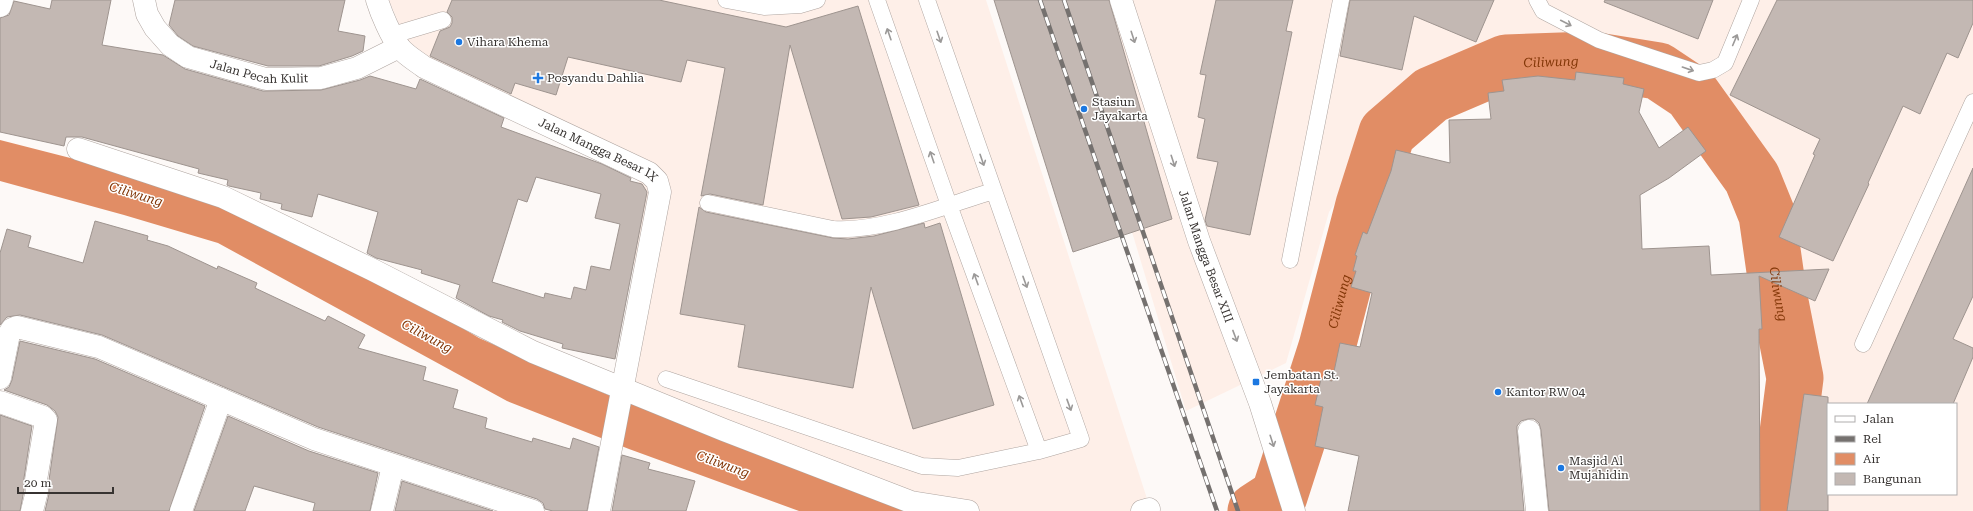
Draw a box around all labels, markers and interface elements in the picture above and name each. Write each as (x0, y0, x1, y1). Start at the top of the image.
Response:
one-way arrow (1560, 20, 1572, 27)
one-way arrow (885, 28, 892, 41)
one-way arrow (936, 30, 944, 42)
one-way arrow (1130, 30, 1137, 43)
one-way arrow (1731, 34, 1739, 46)
place label: Vihara Khema (467, 35, 549, 49)
marker: Vihara Khema (454, 37, 464, 47)
water label: Ciliwung (1523, 53, 1579, 70)
street label: Jalan Pecah Kulit (208, 57, 309, 86)
one-way arrow (1681, 66, 1693, 74)
place label: Posyandu Dahlia (547, 71, 645, 85)
marker: Posyandu Dahlia (532, 72, 544, 84)
place label: Stasiun Jayakarta (1092, 95, 1148, 123)
marker: Stasiun Jayakarta (1079, 104, 1089, 114)
street label: Jalan Mangga Besar IX (536, 115, 661, 185)
one-way arrow (928, 151, 935, 164)
one-way arrow (979, 153, 986, 166)
one-way arrow (1170, 154, 1177, 167)
water label: Ciliwung (107, 179, 165, 209)
street label: Jalan Mangga Besar XIII (1176, 188, 1236, 325)
water label: Ciliwung (1767, 266, 1791, 323)
water label: Ciliwung (1325, 273, 1353, 330)
one-way arrow (971, 274, 979, 286)
one-way arrow (1022, 276, 1030, 288)
water label: Ciliwung (399, 316, 455, 356)
one-way arrow (1231, 330, 1239, 342)
place label: Jembatan St. Jayakarta (1264, 368, 1339, 396)
marker: Jembatan St. Jayakarta (1251, 377, 1261, 387)
place label: Kantor RW 04 (1506, 385, 1586, 399)
marker: Kantor RW 04 (1493, 387, 1503, 397)
one-way arrow (1016, 396, 1024, 408)
one-way arrow (1066, 398, 1073, 411)
legend (1827, 403, 1957, 495)
text: Jalan (1863, 412, 1894, 426)
text: Rel (1863, 432, 1882, 446)
one-way arrow (1269, 434, 1276, 447)
water label: Ciliwung (695, 448, 752, 481)
text: Air (1863, 452, 1880, 466)
place label: Masjid Al Mujahidin (1569, 454, 1629, 482)
marker: Masjid Al Mujahidin (1556, 463, 1566, 473)
scale bar (18, 469, 113, 495)
text: Bangunan (1863, 472, 1922, 486)
text: 20 m (24, 476, 51, 490)

